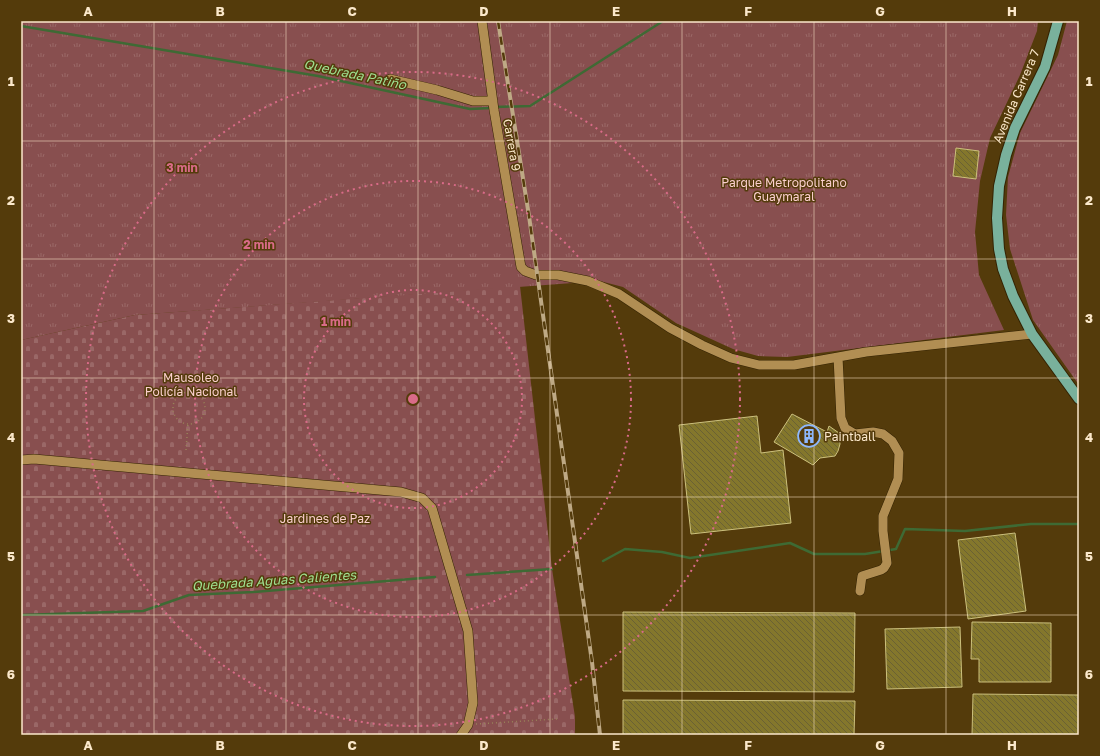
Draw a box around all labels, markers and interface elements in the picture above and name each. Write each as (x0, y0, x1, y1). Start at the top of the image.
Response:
text: A (83, 3, 93, 19)
text: B (215, 3, 225, 19)
text: C (347, 3, 357, 19)
text: D (479, 3, 489, 19)
text: E (612, 3, 620, 19)
text: F (744, 3, 752, 19)
text: G (875, 3, 885, 19)
text: H (1007, 3, 1017, 19)
street label: Avenida Carrera 7 (989, 47, 1043, 145)
water label: Quebrada Patiño (302, 55, 409, 93)
text: 1 (8, 73, 15, 89)
text: 1 (1086, 73, 1093, 89)
street label: Carrera 9 (500, 118, 524, 172)
text: 3 min (166, 160, 198, 175)
park label: Parque Metropolitano Guaymaral (721, 175, 847, 204)
text: 2 (7, 192, 15, 208)
text: 2 (1085, 192, 1093, 208)
text: 2 min (243, 237, 275, 252)
text: 3 (7, 310, 15, 326)
text: 3 (1085, 310, 1093, 326)
text: 1 min (321, 314, 351, 329)
park label: Mausoleo Policía Nacional (145, 370, 237, 399)
centre of rings (406, 392, 420, 406)
building icon: Paintball (796, 423, 822, 449)
text: 4 (7, 429, 15, 445)
place label: Paintball (824, 429, 876, 444)
text: 4 (1085, 429, 1093, 445)
park label: Jardines de Paz (280, 511, 370, 526)
text: 5 (7, 548, 15, 564)
text: 5 (1085, 548, 1093, 564)
water label: Quebrada Aguas Calientes (191, 566, 358, 594)
text: 6 (7, 666, 15, 682)
text: 6 (1085, 666, 1093, 682)
text: A (83, 737, 93, 753)
text: B (215, 737, 225, 753)
text: C (347, 737, 357, 753)
text: D (479, 737, 489, 753)
text: E (612, 737, 620, 753)
text: F (744, 737, 752, 753)
text: G (875, 737, 885, 753)
text: H (1007, 737, 1017, 753)

